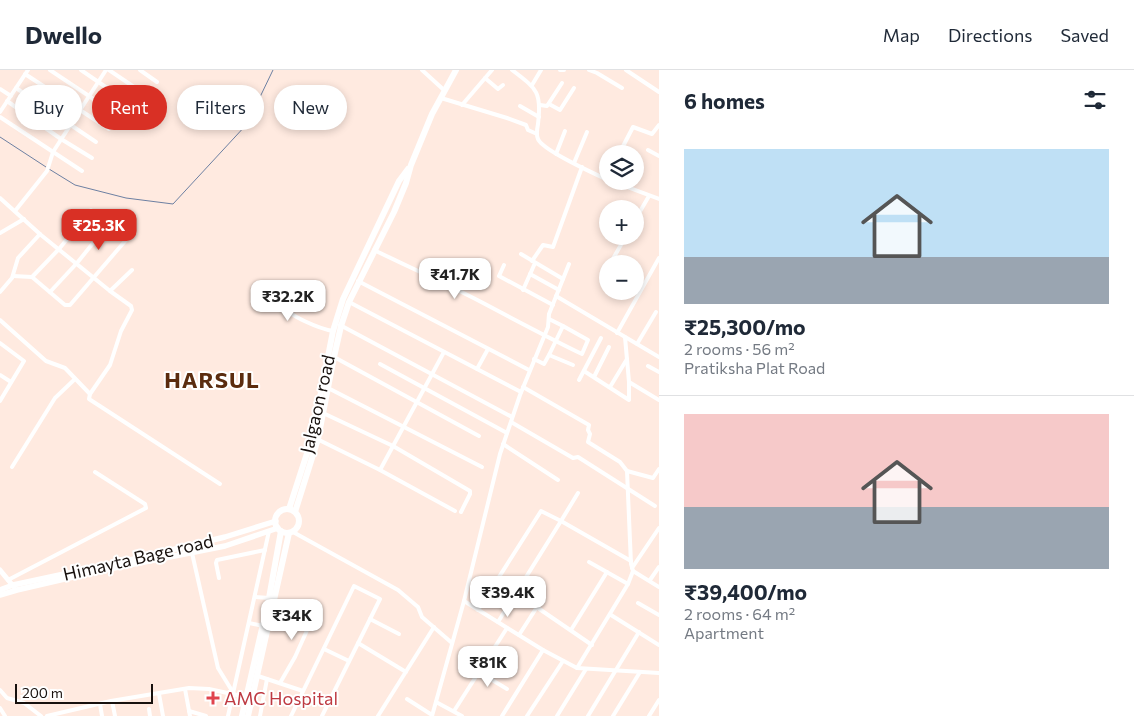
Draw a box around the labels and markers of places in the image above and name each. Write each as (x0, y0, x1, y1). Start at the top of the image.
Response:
pin: ₹25.3K (58, 208, 140, 251)
pin: ₹41.7K (414, 258, 496, 300)
pin: ₹32.2K (247, 280, 329, 322)
pin: ₹39.4K (467, 576, 549, 618)
pin: ₹34K (262, 598, 322, 641)
pin: ₹81K (458, 646, 518, 688)
place label: AMC Hospital (224, 687, 338, 709)
marker: AMC Hospital (206, 691, 220, 705)

